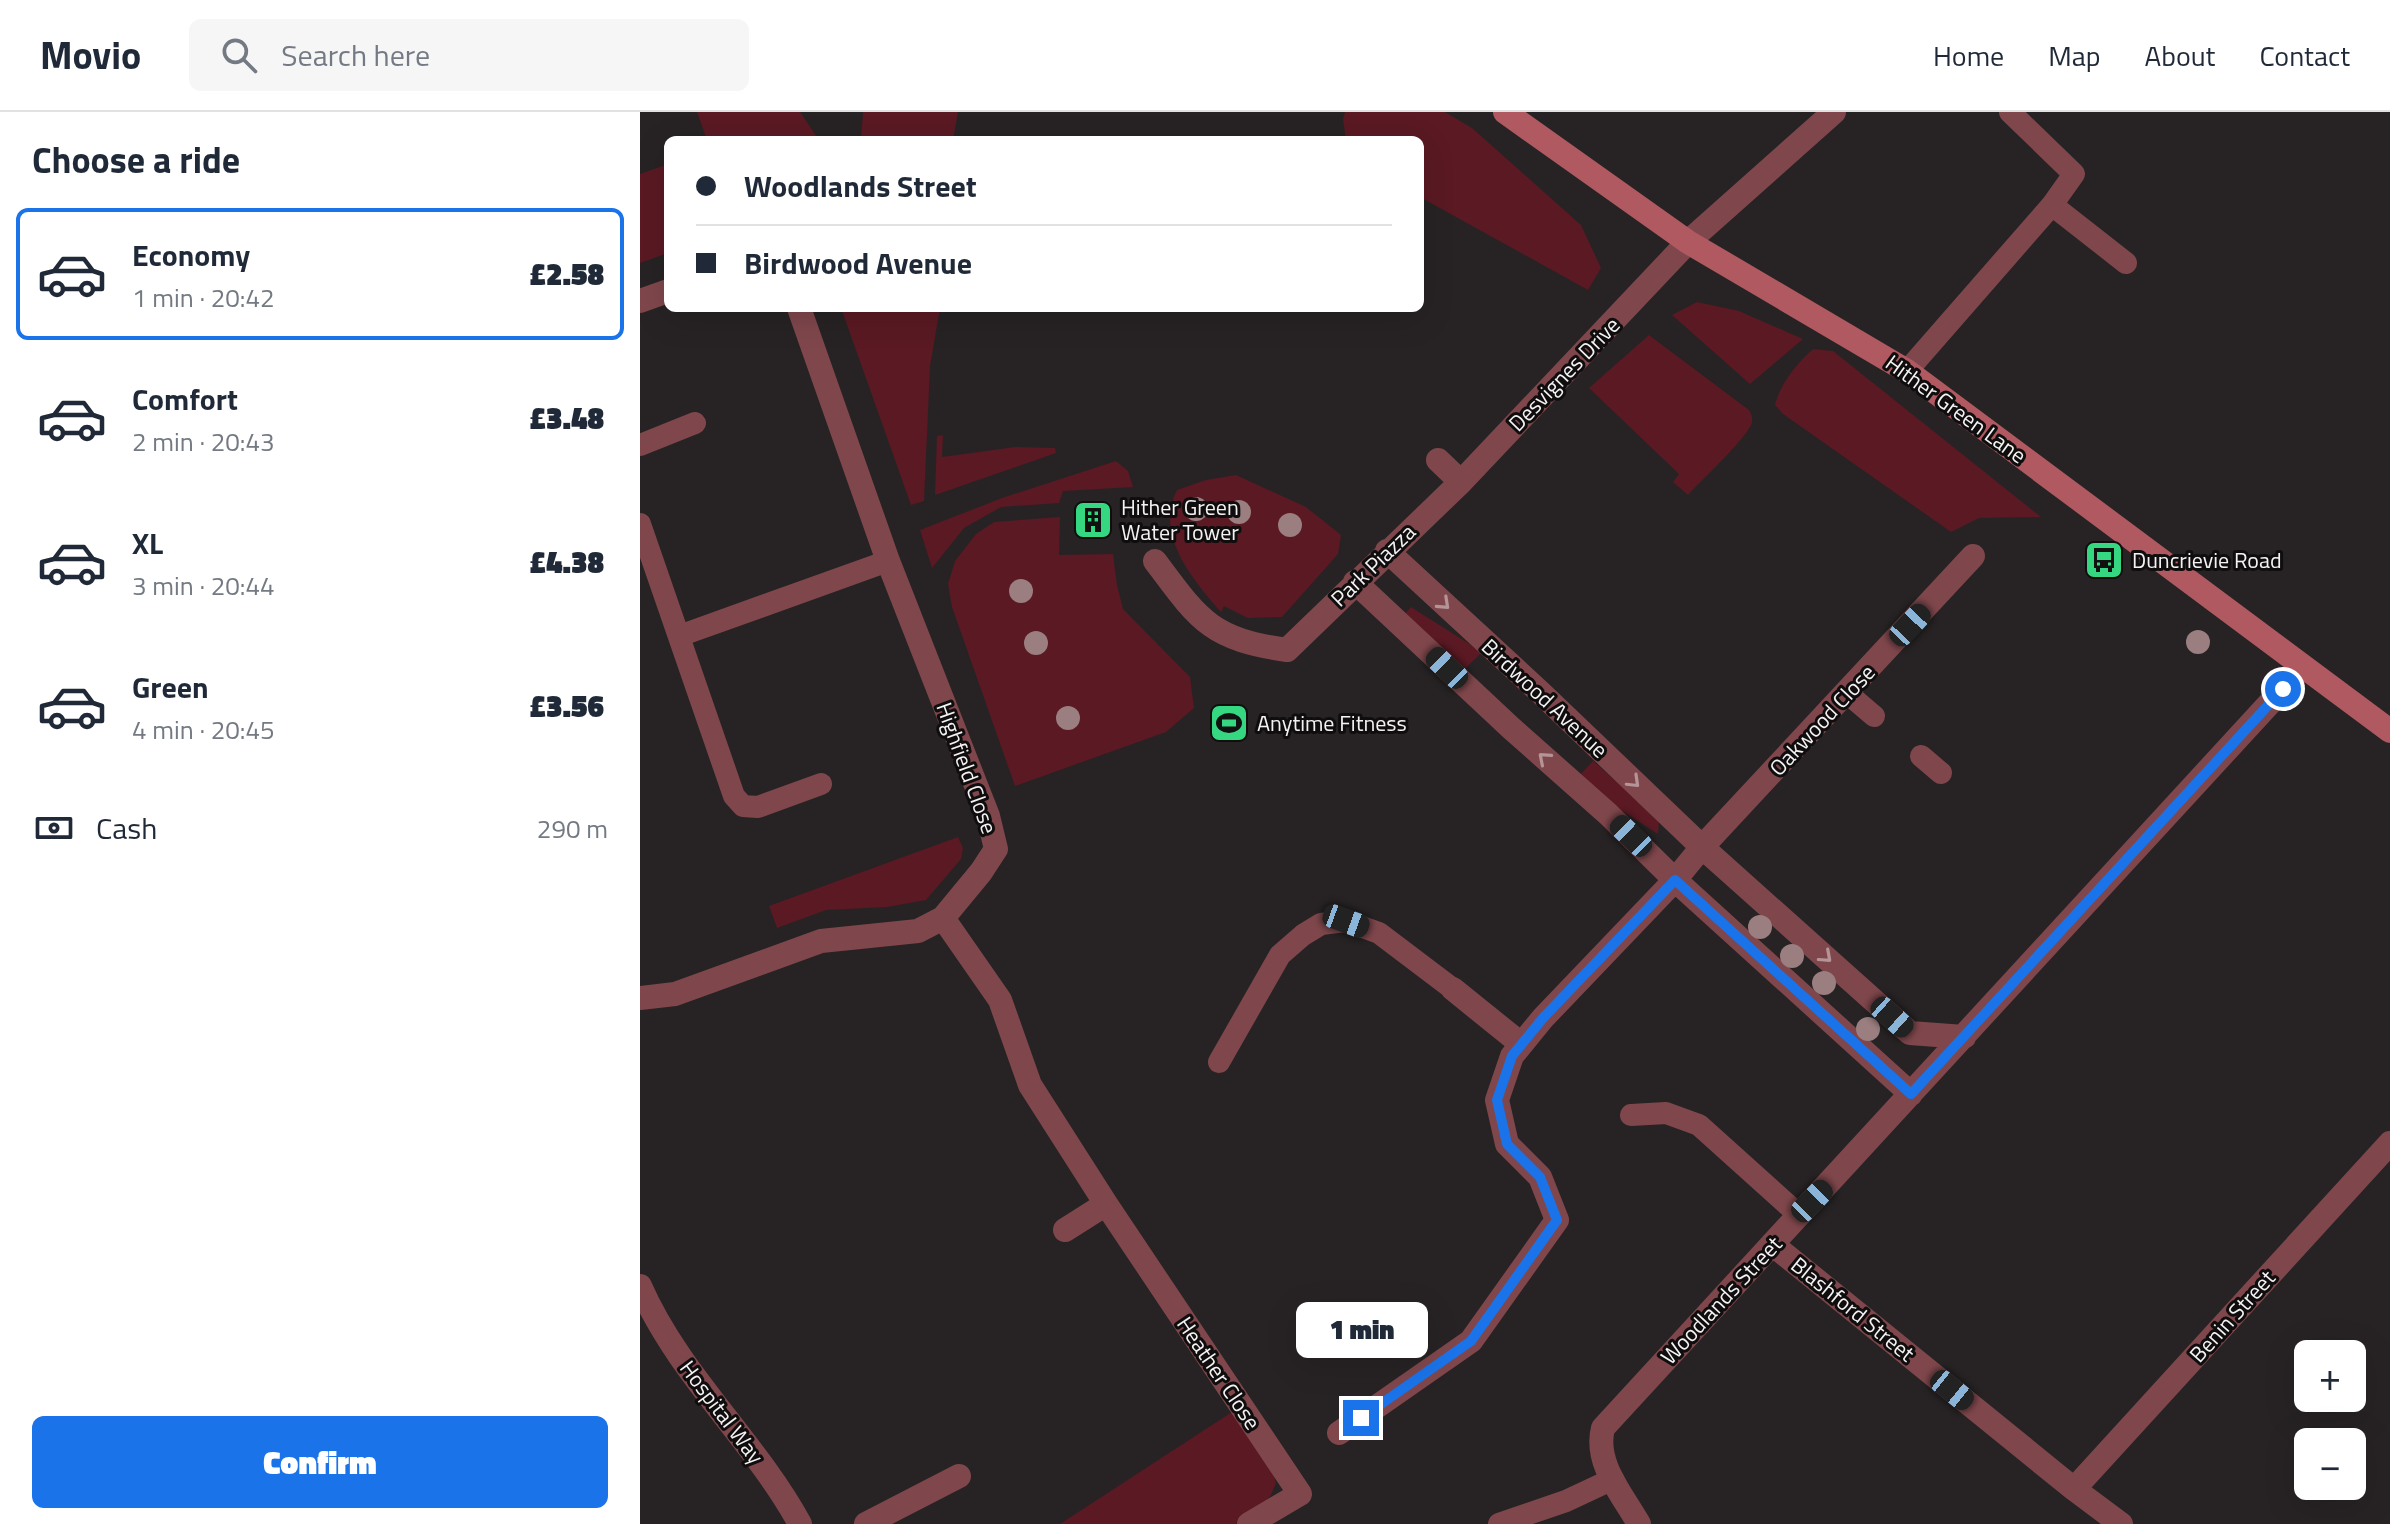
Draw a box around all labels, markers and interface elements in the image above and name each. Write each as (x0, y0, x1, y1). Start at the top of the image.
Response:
search box (189, 19, 749, 91)
text: Movio (40, 26, 141, 84)
text: Search here (281, 32, 430, 78)
icon: search (217, 33, 261, 77)
text: Home (1933, 34, 2004, 77)
text: Map (2048, 34, 2101, 77)
text: About (2145, 34, 2215, 77)
text: Contact (2259, 34, 2350, 77)
text: Choose a ride (32, 132, 240, 187)
text: Woodlands Street (744, 163, 977, 209)
text: Economy (132, 232, 250, 278)
icon: car (36, 238, 108, 310)
text: Birdwood Avenue (744, 240, 972, 286)
text: £2.58 (530, 251, 604, 297)
text: 1 min · 20:42 (132, 278, 275, 317)
street label: Desvignes Drive (1500, 309, 1628, 439)
street label: Hither Green Lane (1878, 346, 2034, 472)
text: Comfort (132, 376, 238, 422)
icon: car (36, 382, 108, 454)
text: £3.48 (530, 395, 604, 441)
text: 2 min · 20:43 (132, 422, 275, 461)
place label: Hither Green Water Tower (1121, 490, 1239, 549)
building icon: Hither Green Water Tower (1072, 499, 1114, 541)
street label: Park Piazza (1323, 516, 1423, 614)
text: XL (132, 520, 163, 566)
icon: car (36, 526, 108, 598)
text: £4.38 (530, 539, 604, 585)
bus stop icon: Duncrievie Road (2083, 539, 2125, 581)
place label: Duncrievie Road (2132, 543, 2282, 577)
text: 3 min · 20:44 (132, 566, 275, 605)
one-way arrow (1435, 595, 1449, 610)
car (1885, 599, 1935, 651)
street label: Birdwood Avenue (1474, 630, 1616, 766)
car (1421, 643, 1473, 693)
street label: Oakwood Close (1761, 656, 1883, 784)
text: Green (132, 664, 209, 710)
icon: car (36, 670, 108, 742)
route start (2265, 671, 2301, 707)
text: £3.56 (530, 683, 604, 729)
street label: Highfield Close (927, 698, 1007, 838)
sports icon: Anytime Fitness (1208, 702, 1250, 744)
place label: Anytime Fitness (1257, 706, 1407, 740)
text: 4 min · 20:45 (132, 710, 275, 749)
one-way arrow (1539, 753, 1554, 767)
one-way arrow (1625, 772, 1639, 787)
text: Cash (96, 805, 157, 851)
icon: cash (32, 806, 76, 850)
text: 290 m (537, 809, 608, 848)
car (1605, 811, 1657, 861)
car (1319, 902, 1373, 940)
one-way arrow (1816, 948, 1831, 962)
car (1866, 992, 1918, 1042)
car (1787, 1175, 1837, 1227)
street label: Woodlands Street (1652, 1228, 1790, 1372)
street label: Blashford Street (1784, 1248, 1923, 1370)
street label: Benin Street (2181, 1262, 2283, 1370)
callout: 1 min (1295, 1302, 1427, 1358)
street label: Heather Close (1169, 1310, 1269, 1436)
text: 1 min (1330, 1310, 1394, 1349)
map controls (2294, 1340, 2366, 1500)
button: + (2294, 1340, 2366, 1412)
street label: Hospital Way (672, 1353, 773, 1471)
car (1926, 1366, 1978, 1414)
route end (1343, 1400, 1379, 1436)
button: Confirm (32, 1416, 608, 1508)
button: − (2294, 1428, 2366, 1500)

